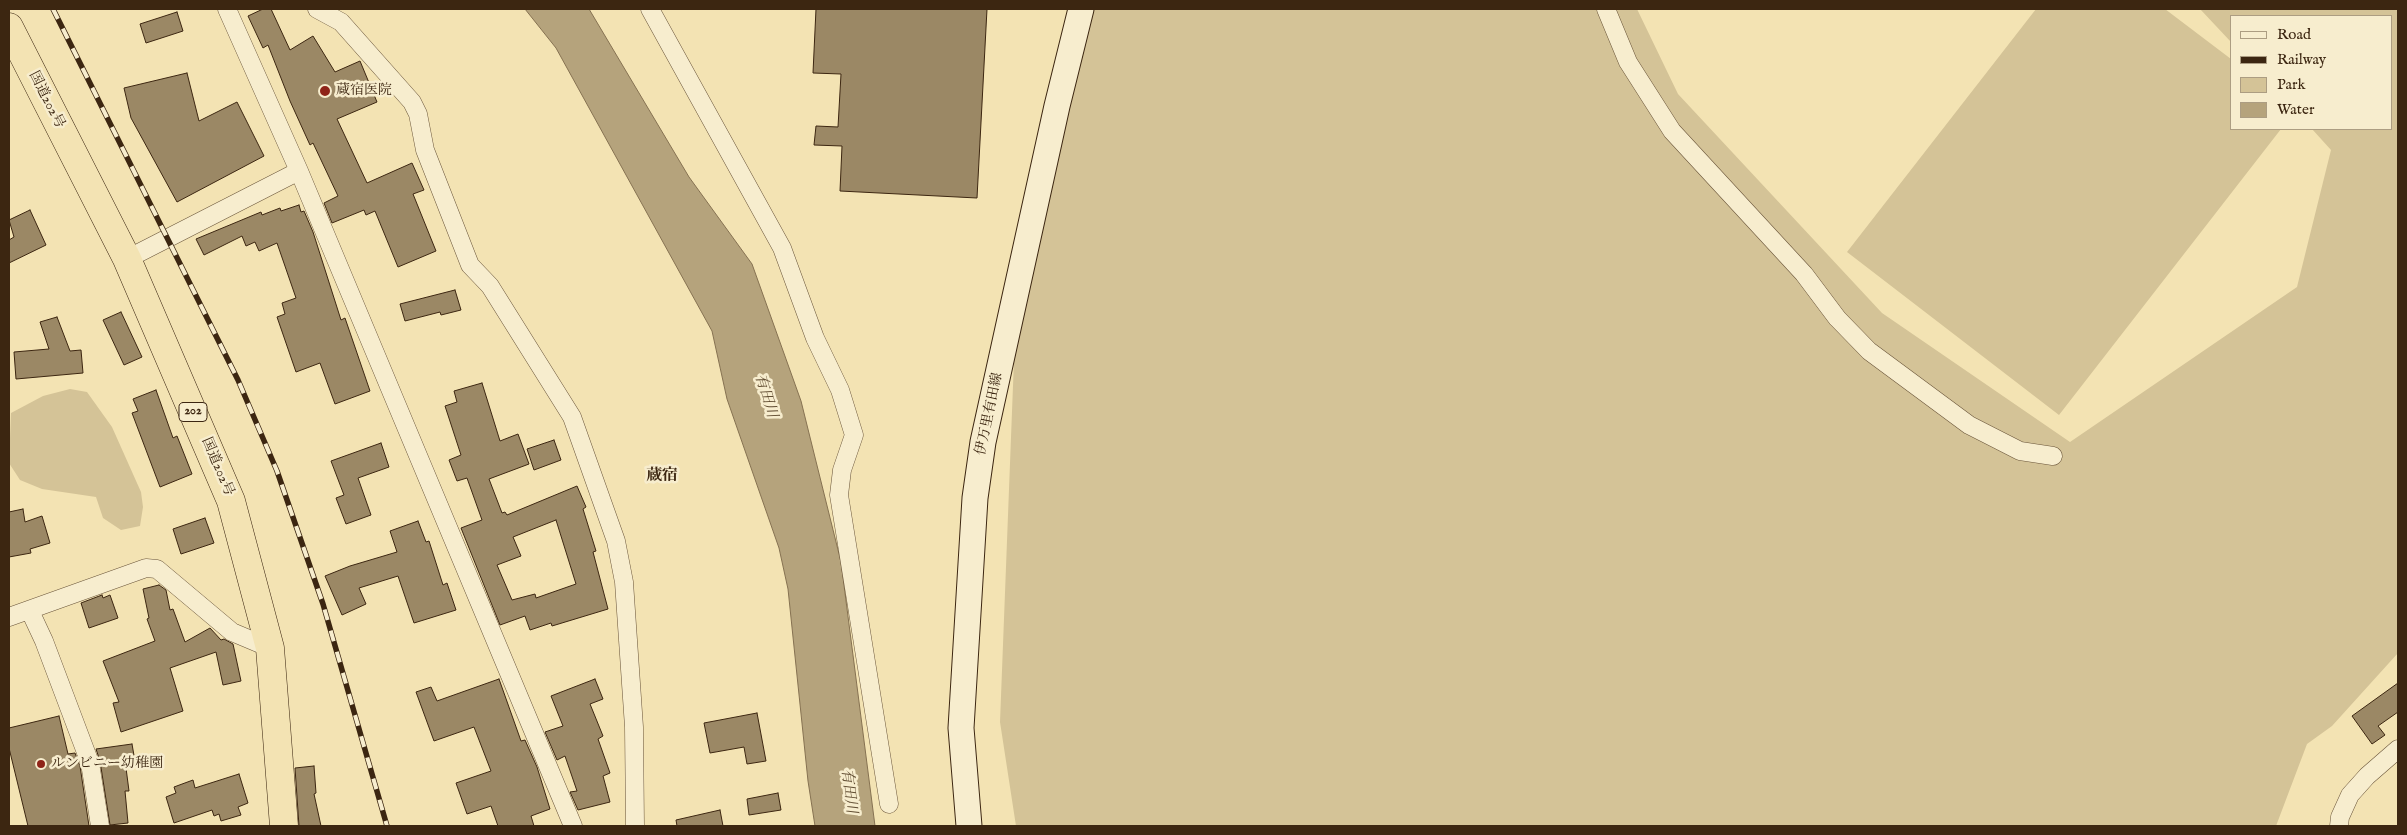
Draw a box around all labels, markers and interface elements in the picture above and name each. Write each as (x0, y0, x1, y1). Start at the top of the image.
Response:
legend (2230, 15, 2392, 130)
text: Road (2277, 25, 2311, 44)
text: Railway (2277, 50, 2326, 69)
street label: 国道202号 (24, 69, 68, 131)
text: Park (2277, 75, 2306, 94)
place label: 蔵宿医院 (336, 83, 392, 99)
marker: 蔵宿医院 (318, 84, 332, 98)
text: Water (2277, 100, 2314, 119)
street label: 伊万里有田線 (973, 371, 1007, 457)
water label: 有田川 (750, 372, 780, 420)
road number: 202 (179, 402, 207, 422)
street label: 国道202号 (197, 435, 237, 499)
district label: 蔵宿 (646, 467, 678, 487)
place label: ルンビニー幼稚園 (51, 756, 163, 772)
marker: ルンビニー幼稚園 (35, 758, 47, 770)
water label: 有田川 (836, 768, 860, 814)

